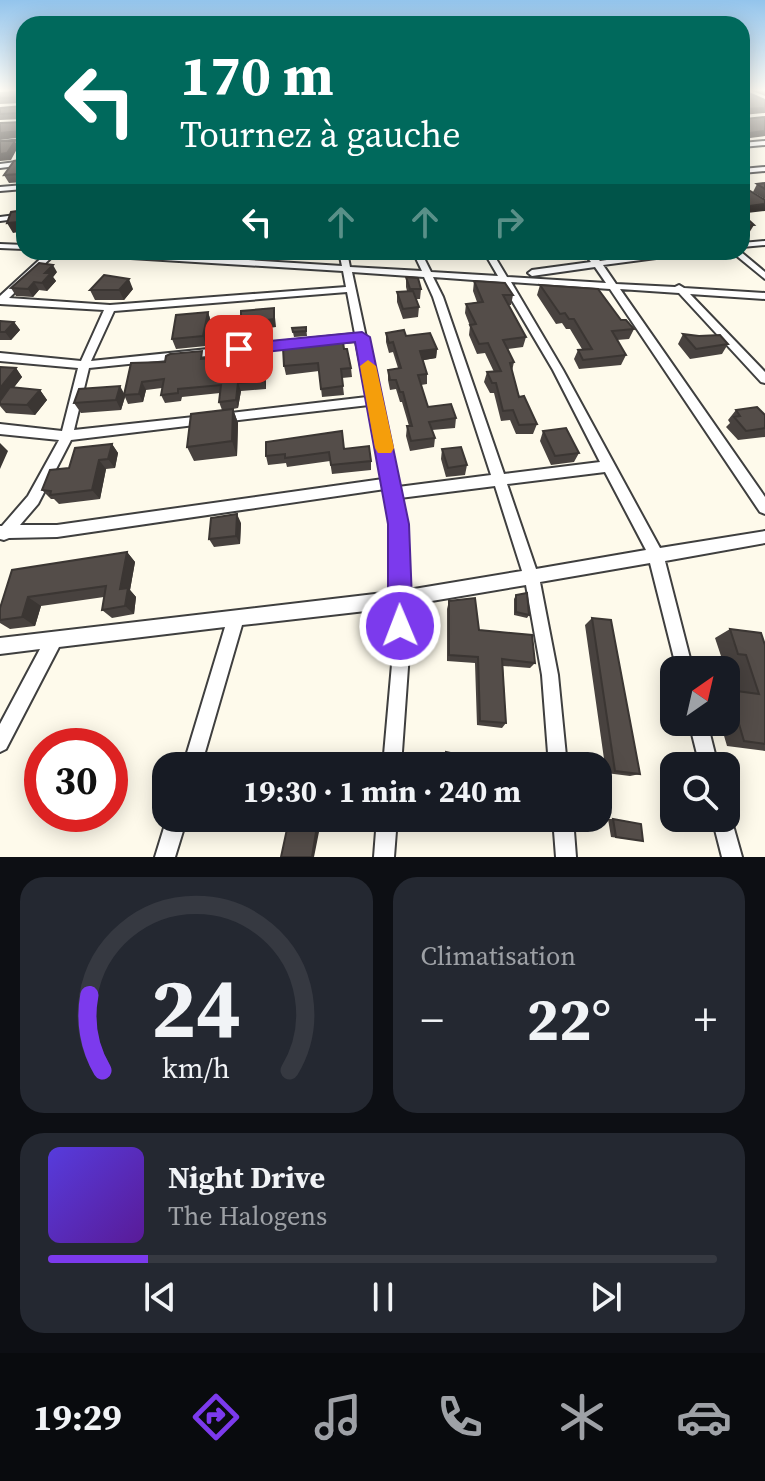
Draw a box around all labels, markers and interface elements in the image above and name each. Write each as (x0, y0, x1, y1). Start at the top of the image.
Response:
text: 170 m (180, 37, 334, 114)
icon: left (48, 48, 152, 152)
text: Tournez à gauche (180, 110, 461, 159)
icon: left (235, 200, 279, 244)
icon: ahead (319, 200, 363, 244)
icon: ahead (403, 200, 447, 244)
icon: right (487, 200, 531, 244)
pin (205, 315, 273, 383)
icon: arrive (217, 327, 261, 371)
position arrow (358, 584, 442, 668)
north arrow (660, 656, 740, 736)
map controls (660, 656, 740, 832)
speed limit sign: 30 (24, 728, 128, 832)
button: search (660, 752, 740, 832)
text: 19:30 · 1 min · 240 m (243, 771, 521, 812)
text: Climatisation (421, 938, 576, 974)
text: 24 (151, 951, 241, 1065)
text: 22° (526, 978, 611, 1060)
text: − (421, 989, 444, 1050)
text: + (694, 989, 717, 1050)
text: km/h (162, 1048, 230, 1088)
text: Night Drive (168, 1157, 325, 1198)
text: The Halogens (168, 1198, 327, 1234)
icon: previous (138, 1275, 182, 1319)
icon: pause (361, 1275, 405, 1319)
icon: next (584, 1275, 628, 1319)
icon: directions (188, 1389, 244, 1445)
icon: music (310, 1389, 366, 1445)
icon: phone (432, 1389, 488, 1445)
icon: climate (554, 1389, 610, 1445)
icon: car (676, 1389, 732, 1445)
text: 19:29 (33, 1393, 122, 1442)

